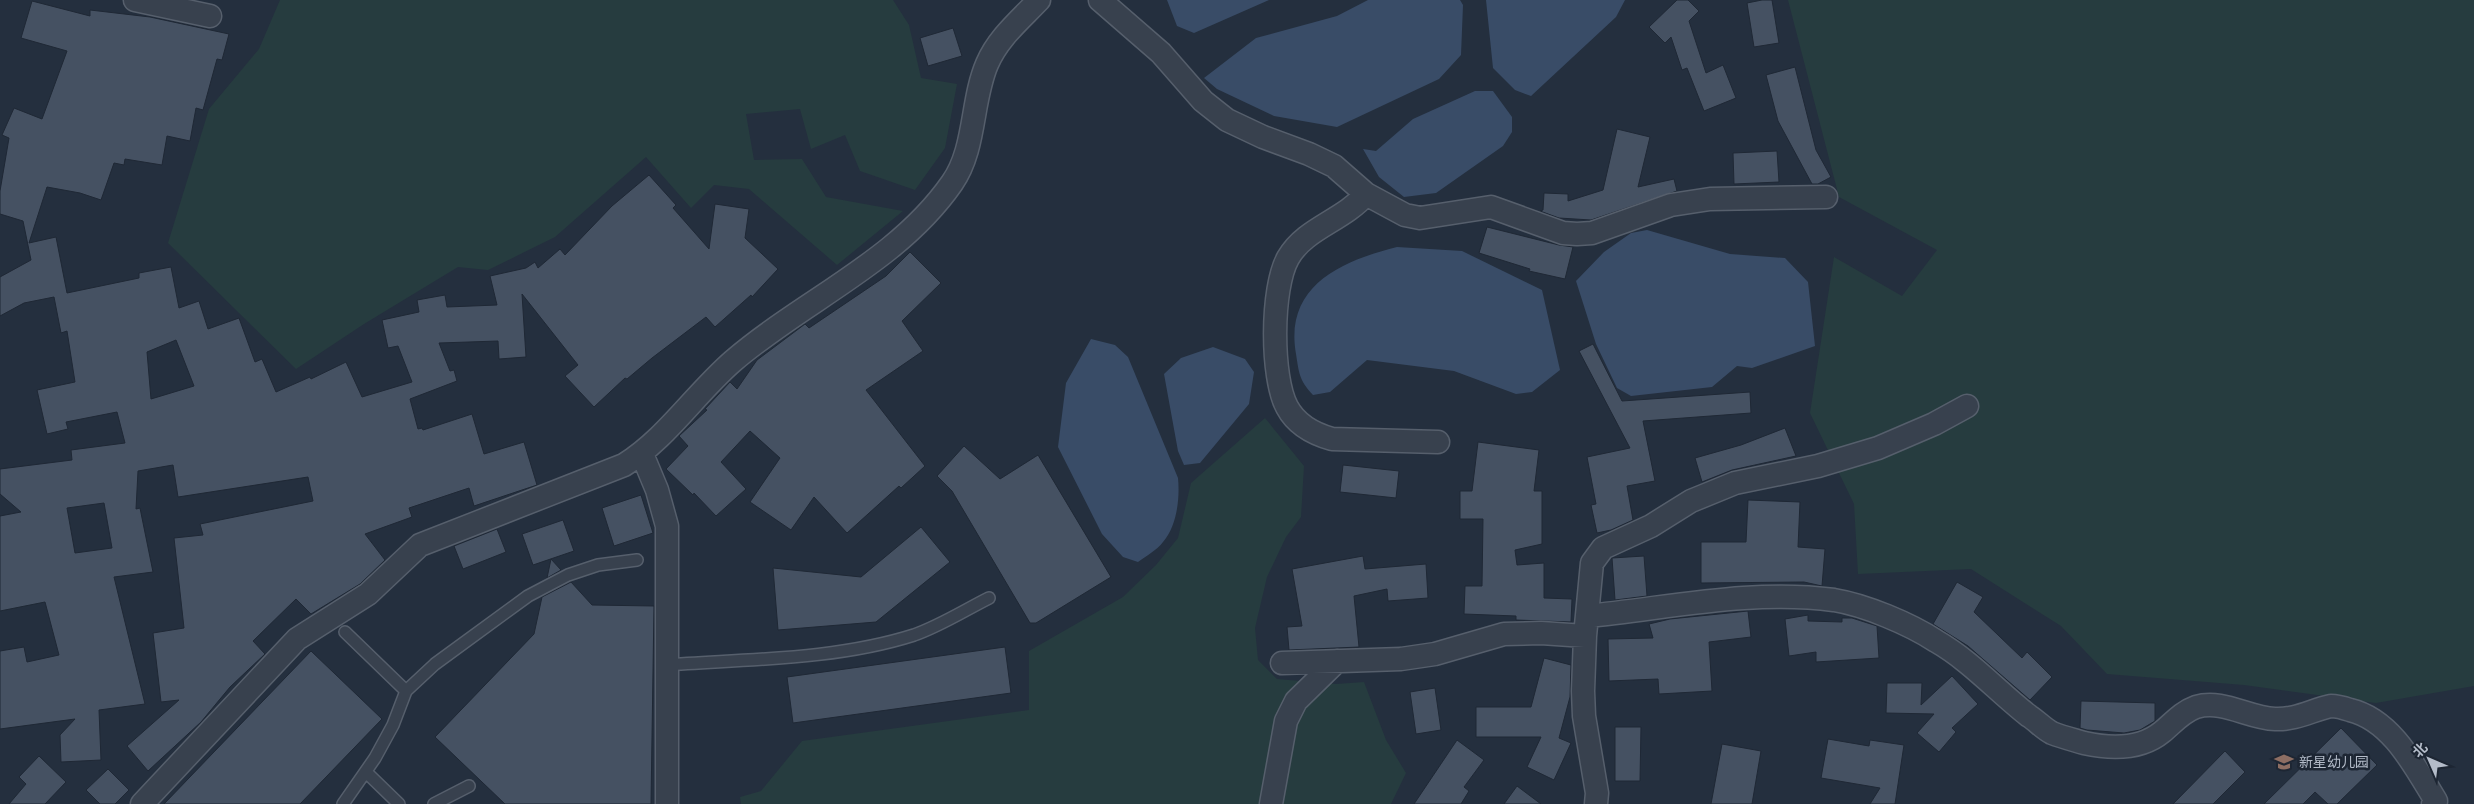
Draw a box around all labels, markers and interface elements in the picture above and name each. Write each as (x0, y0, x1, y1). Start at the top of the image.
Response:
north arrow (2404, 734, 2454, 784)
text: 北 (2407, 737, 2432, 762)
school or university icon: 新星幼儿园 (2273, 751, 2295, 773)
place label: 新星幼儿园 (2299, 751, 2369, 772)

